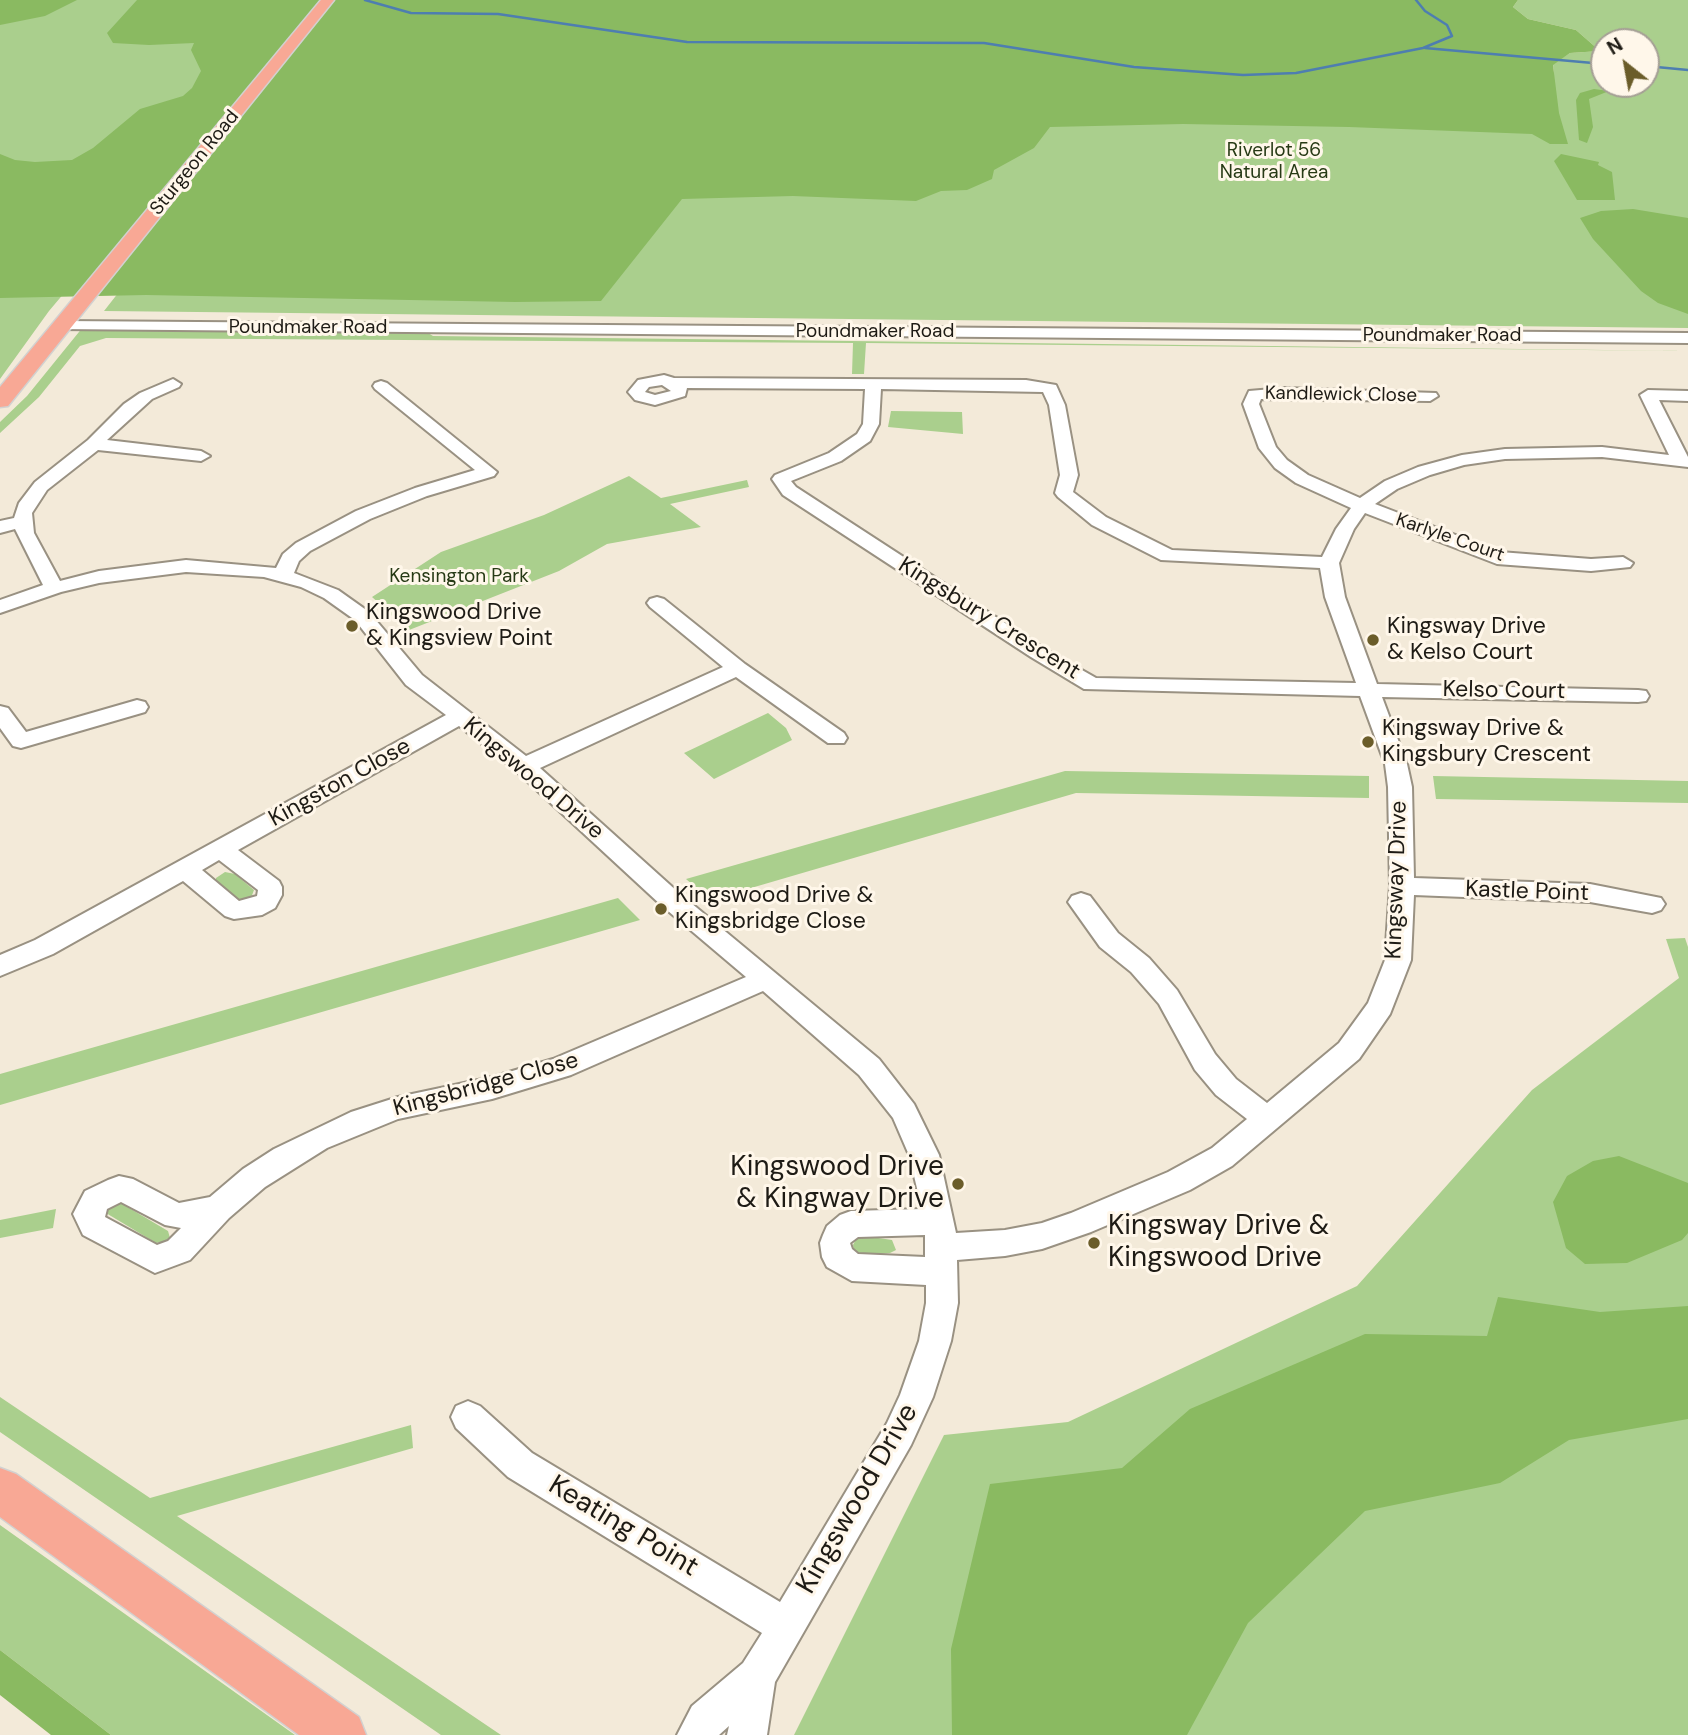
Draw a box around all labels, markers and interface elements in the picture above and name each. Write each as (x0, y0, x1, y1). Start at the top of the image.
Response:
north arrow (1590, 28, 1660, 98)
text: N (1603, 32, 1627, 61)
street label: Sturgeon Road (146, 106, 244, 220)
park label: Riverlot 56 Natural Area (1220, 140, 1328, 184)
street label: Poundmaker Road (229, 317, 387, 339)
street label: Poundmaker Road (796, 321, 954, 343)
street label: Poundmaker Road (1363, 325, 1521, 347)
street label: Kandlewick Close (1265, 382, 1417, 408)
street label: Karlyle Court (1393, 509, 1507, 567)
street label: Kingsbury Crescent (893, 552, 1085, 686)
park label: Kensington Park (389, 566, 529, 588)
place label: Kingswood Drive & Kingsview Point (366, 599, 553, 653)
place label: Kingsway Drive & Kelso Court (1387, 613, 1546, 667)
marker: Kingswood Drive & Kingsview Point (344, 618, 360, 634)
marker: Kingsway Drive & Kelso Court (1365, 632, 1381, 648)
street label: Kelso Court (1442, 676, 1566, 706)
street label: Kingswood Drive (457, 712, 609, 846)
place label: Kingsway Drive & Kingsbury Crescent (1382, 715, 1591, 769)
street label: Kingston Close (264, 733, 416, 833)
marker: Kingsway Drive & Kingsbury Crescent (1360, 734, 1376, 750)
street label: Kingsway Drive (1380, 800, 1414, 960)
street label: Kastle Point (1465, 876, 1589, 908)
place label: Kingswood Drive & Kingsbridge Close (675, 882, 873, 936)
marker: Kingswood Drive & Kingsbridge Close (653, 901, 669, 917)
street label: Kingsbridge Close (390, 1047, 582, 1123)
place label: Kingswood Drive & Kingway Drive (730, 1151, 944, 1217)
marker: Kingswood Drive & Kingway Drive (950, 1176, 966, 1192)
place label: Kingsway Drive & Kingswood Drive (1108, 1210, 1329, 1276)
marker: Kingsway Drive & Kingswood Drive (1086, 1235, 1102, 1251)
street label: Kingswood Drive (790, 1398, 926, 1600)
street label: Keating Point (542, 1469, 704, 1585)

